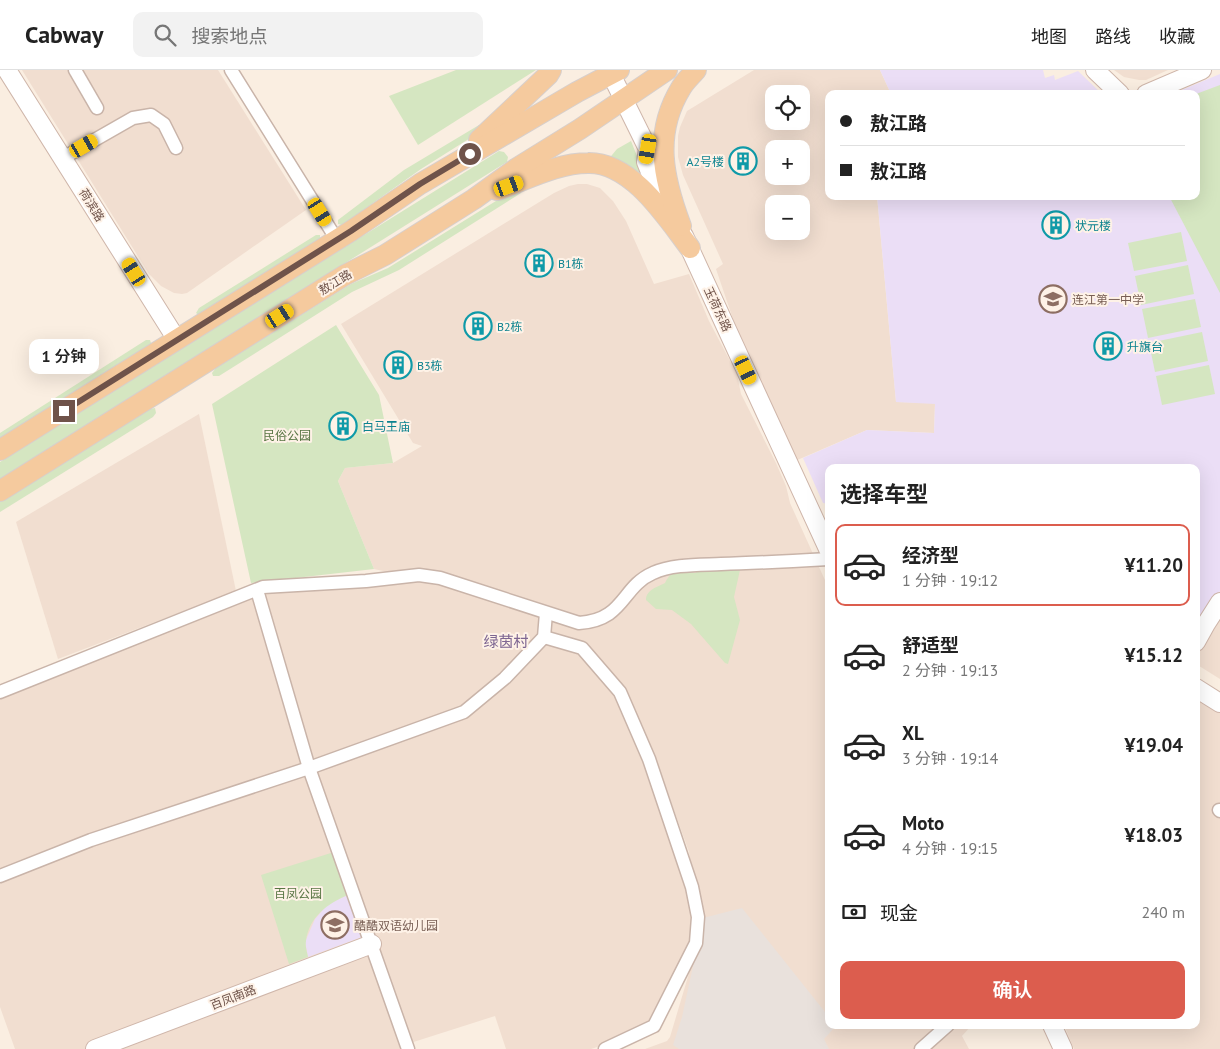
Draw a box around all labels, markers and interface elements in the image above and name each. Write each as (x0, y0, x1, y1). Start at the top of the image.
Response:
search box (133, 12, 483, 57)
text: Cabway (25, 19, 103, 50)
icon: search (151, 21, 179, 49)
text: 搜索地点 (191, 24, 267, 48)
text: 地图 (1031, 25, 1067, 48)
text: 路线 (1095, 25, 1131, 48)
text: 收藏 (1159, 25, 1195, 48)
map controls (765, 85, 810, 240)
button: locate (765, 85, 810, 130)
text: 敖江路 (870, 111, 927, 135)
car (67, 132, 100, 160)
car (638, 133, 657, 165)
button: + (765, 140, 810, 185)
route start (459, 143, 481, 165)
building icon: A2号楼 (728, 146, 758, 176)
place label: A2号楼 (686, 154, 724, 169)
text: 敖江路 (870, 159, 927, 183)
car (492, 174, 525, 198)
street label: 荷滨路 (76, 186, 108, 224)
car (305, 195, 334, 229)
button: − (765, 195, 810, 240)
building icon: 状元楼 (1041, 210, 1071, 240)
place label: 状元楼 (1075, 218, 1111, 233)
building icon: B1栋 (524, 248, 554, 278)
car (119, 255, 148, 289)
place label: B1栋 (558, 256, 584, 271)
street label: 敖江路 (316, 266, 354, 298)
street label: 玉荷东路 (701, 284, 735, 334)
school or university icon: 连江第一中学 (1038, 284, 1068, 314)
place label: 连江第一中学 (1072, 292, 1144, 307)
car (263, 302, 296, 330)
building icon: B2栋 (463, 311, 493, 341)
place label: B2栋 (497, 319, 523, 334)
building icon: 升旗台 (1093, 331, 1123, 361)
callout: 1 分钟 (29, 338, 99, 374)
place label: 升旗台 (1127, 339, 1163, 354)
text: 1 分钟 (41, 346, 87, 366)
building icon: B3栋 (383, 350, 413, 380)
car (732, 353, 759, 387)
place label: B3栋 (417, 358, 443, 373)
route end (53, 400, 75, 422)
building icon: 白马王庙 (328, 411, 358, 441)
place label: 白马王庙 (362, 419, 410, 434)
park label: 民俗公园 (263, 428, 311, 443)
text: 选择车型 (840, 480, 928, 508)
icon: car (842, 543, 887, 588)
text: 经济型 (902, 543, 959, 567)
text: ¥11.20 (1124, 553, 1183, 577)
text: 1 分钟 · 19:12 (902, 570, 998, 590)
district label: 绿茵村 (483, 632, 529, 651)
icon: car (842, 633, 887, 678)
text: 舒适型 (902, 633, 959, 657)
text: ¥15.12 (1124, 643, 1183, 667)
text: 2 分钟 · 19:13 (902, 660, 998, 680)
text: XL (902, 721, 924, 745)
icon: car (842, 723, 887, 768)
text: ¥19.04 (1124, 733, 1183, 757)
text: 3 分钟 · 19:14 (902, 748, 998, 768)
text: Moto (902, 811, 944, 835)
icon: car (842, 813, 887, 858)
text: ¥18.03 (1124, 823, 1183, 847)
text: 4 分钟 · 19:15 (902, 838, 998, 858)
park label: 百凤公园 (274, 886, 322, 901)
icon: cash (840, 898, 868, 926)
text: 现金 (880, 901, 918, 925)
text: 240 m (1142, 902, 1185, 922)
school or university icon: 酷酷双语幼儿园 (320, 910, 350, 940)
place label: 酷酷双语幼儿园 (354, 918, 438, 933)
button: 确认 (840, 961, 1185, 1019)
street label: 百凤南路 (208, 981, 258, 1013)

